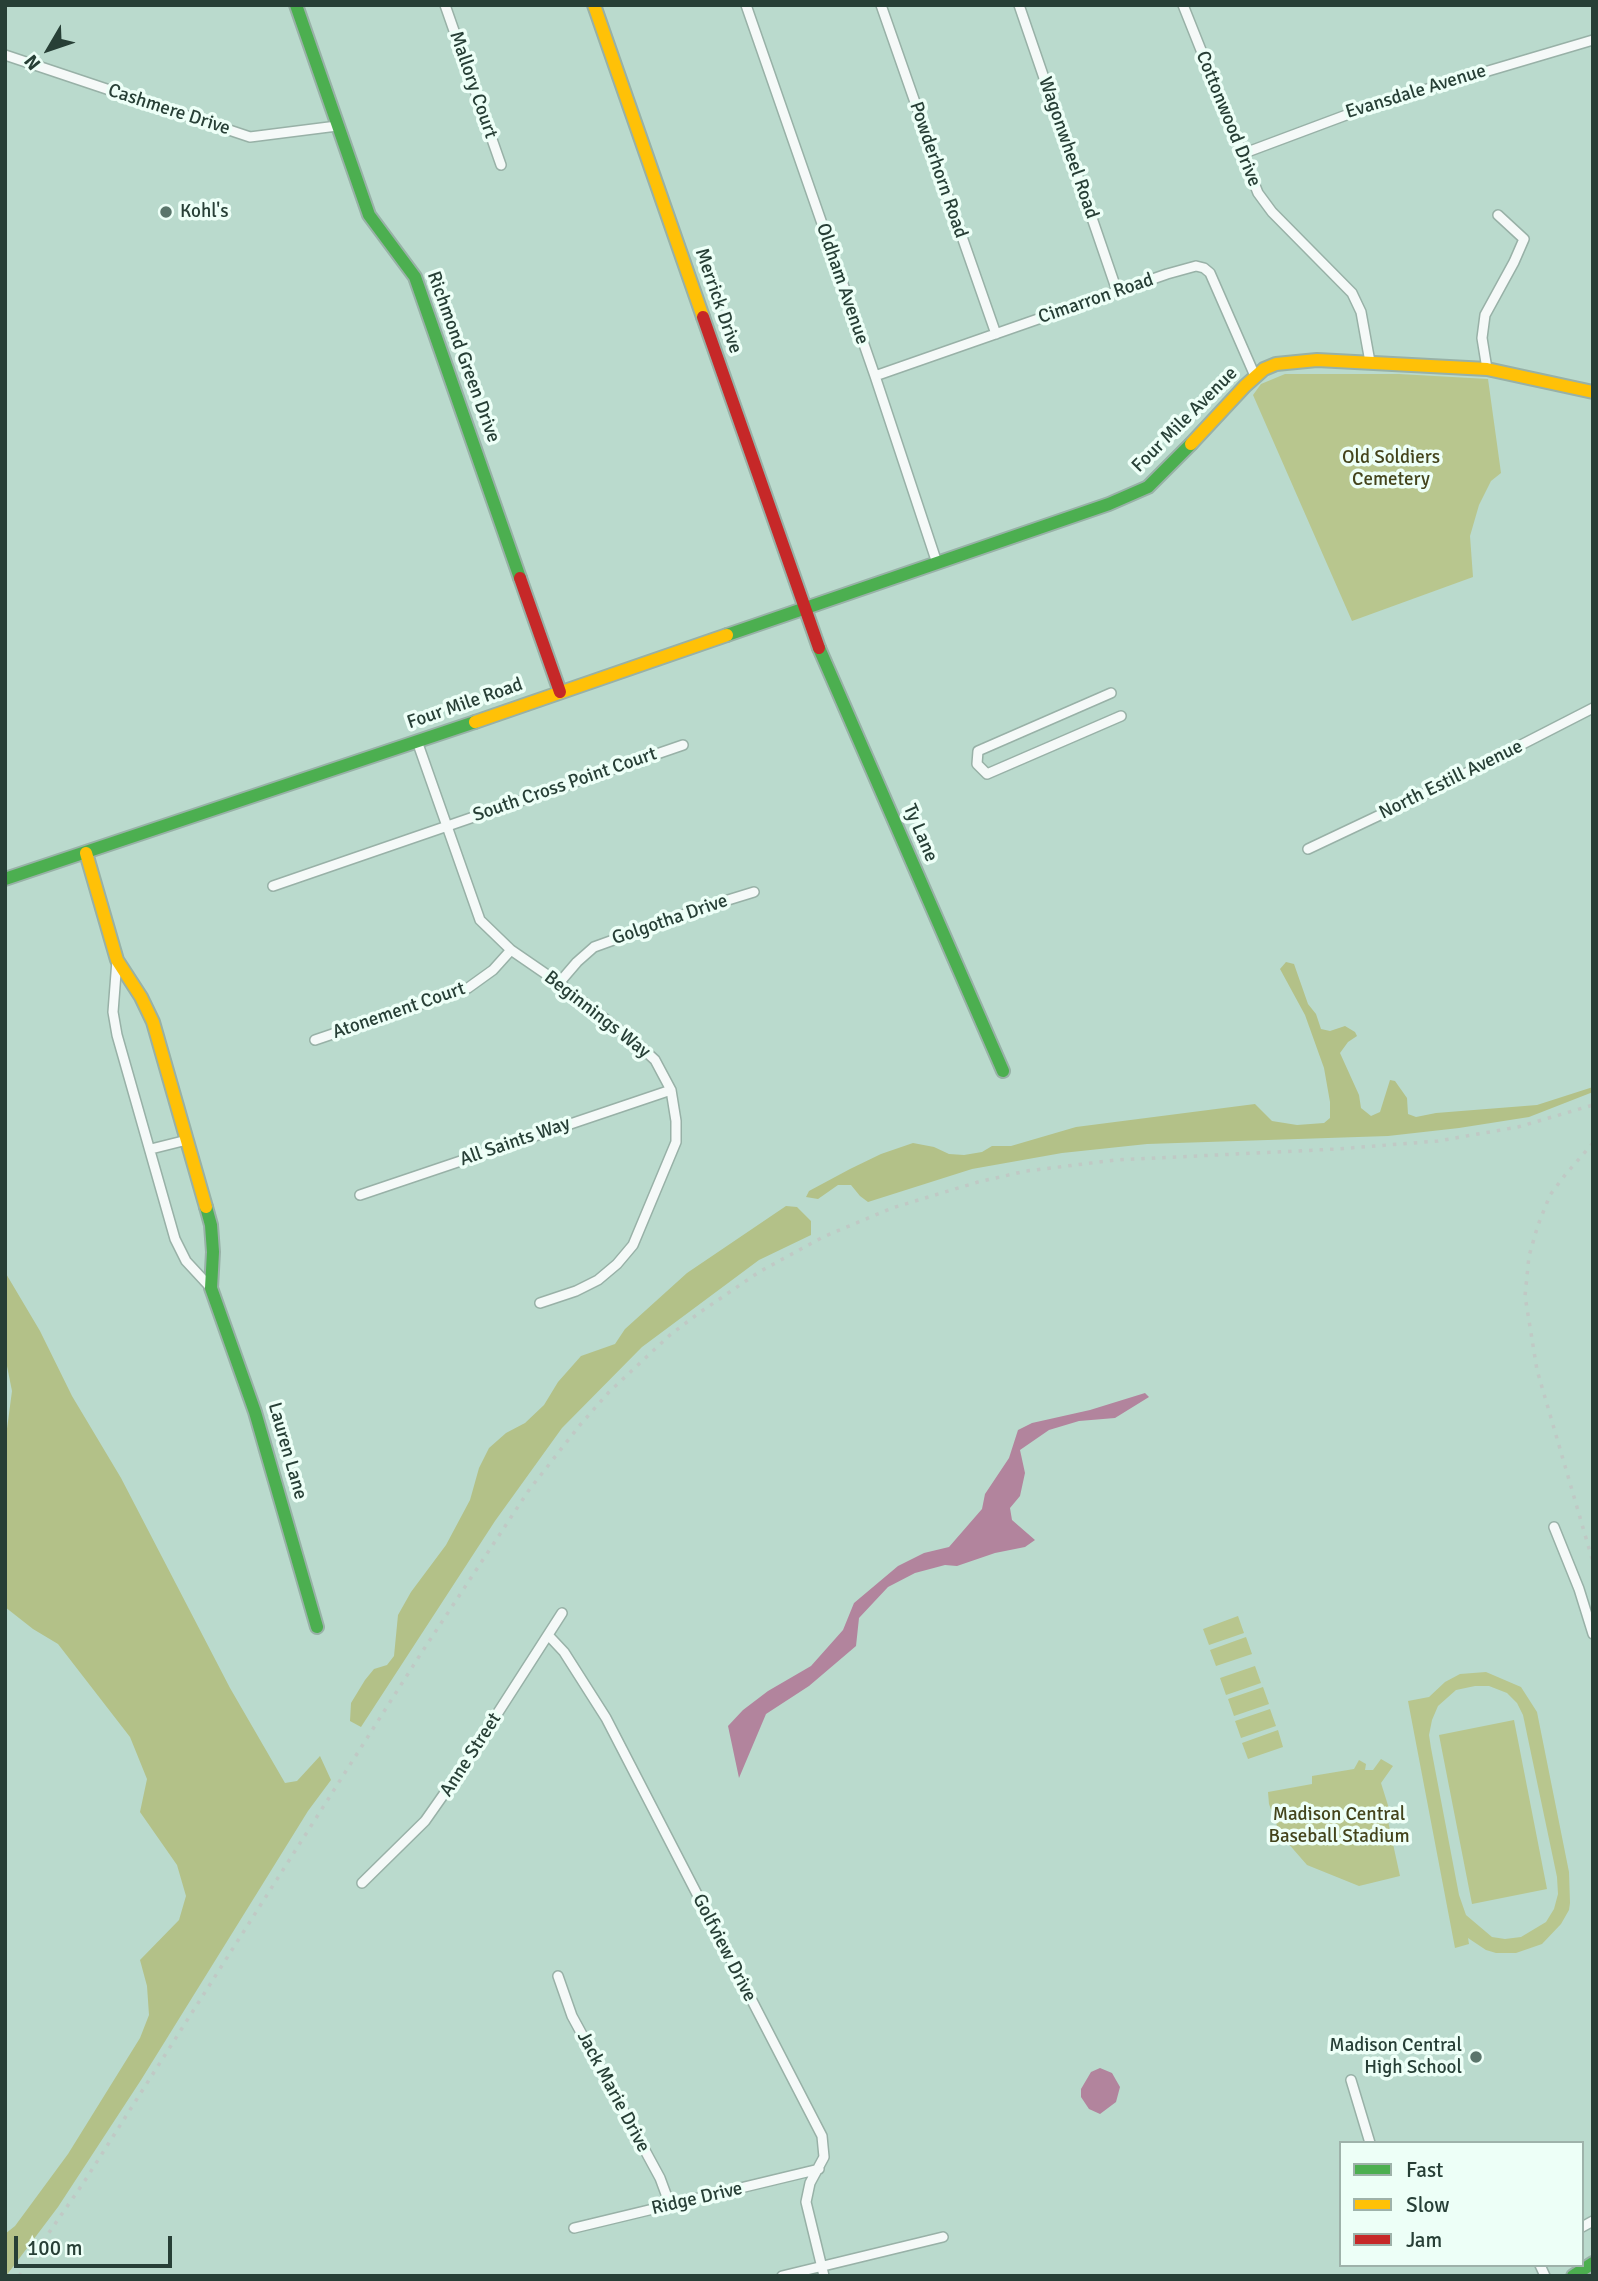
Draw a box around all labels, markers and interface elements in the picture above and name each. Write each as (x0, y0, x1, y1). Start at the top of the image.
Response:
north arrow (14, 14, 84, 84)
street label: Mallory Court (444, 28, 502, 142)
street label: Cottonwood Drive (1190, 48, 1266, 190)
text: N (19, 50, 46, 75)
street label: Evansdale Avenue (1343, 60, 1489, 124)
street label: Wagonwheel Road (1033, 74, 1103, 222)
street label: Cashmere Drive (105, 80, 233, 140)
street label: Powderhorn Road (904, 99, 972, 241)
place label: Kohl's (180, 201, 228, 223)
marker: Kohl's (158, 204, 174, 220)
street label: Oldham Avenue (811, 220, 873, 348)
street label: Merrick Drive (689, 246, 747, 356)
street label: Richmond Green Drive (421, 268, 505, 446)
street label: Cimarron Road (1036, 269, 1156, 329)
street label: Four Mile Avenue (1128, 363, 1242, 477)
park label: Old Soldiers Cemetery (1342, 447, 1440, 491)
street label: Four Mile Road (404, 674, 526, 734)
street label: North Estill Avenue (1375, 735, 1527, 825)
street label: South Cross Point Court (470, 743, 660, 827)
street label: Ty Lane (898, 801, 942, 865)
street label: Golgotha Drive (609, 890, 731, 950)
street label: Beginnings Way (539, 966, 655, 1064)
street label: Atonement Court (330, 978, 468, 1044)
street label: All Saints Way (457, 1112, 573, 1172)
street label: Lauren Lane (262, 1400, 312, 1502)
street label: Anne Street (435, 1709, 507, 1801)
park label: Madison Central Baseball Stadium (1268, 1804, 1410, 1848)
street label: Golfview Drive (687, 1890, 761, 2006)
street label: Jack Marie Drive (572, 2028, 654, 2156)
place label: Madison Central High School (1329, 2035, 1462, 2079)
marker: Madison Central High School (1468, 2049, 1484, 2065)
legend (1339, 2141, 1584, 2267)
text: Fast (1406, 2157, 1443, 2183)
street label: Ridge Drive (649, 2177, 745, 2221)
text: Slow (1406, 2192, 1450, 2218)
scale bar (18, 2222, 175, 2266)
text: Jam (1406, 2227, 1442, 2253)
text: 100 m (27, 2235, 82, 2261)

